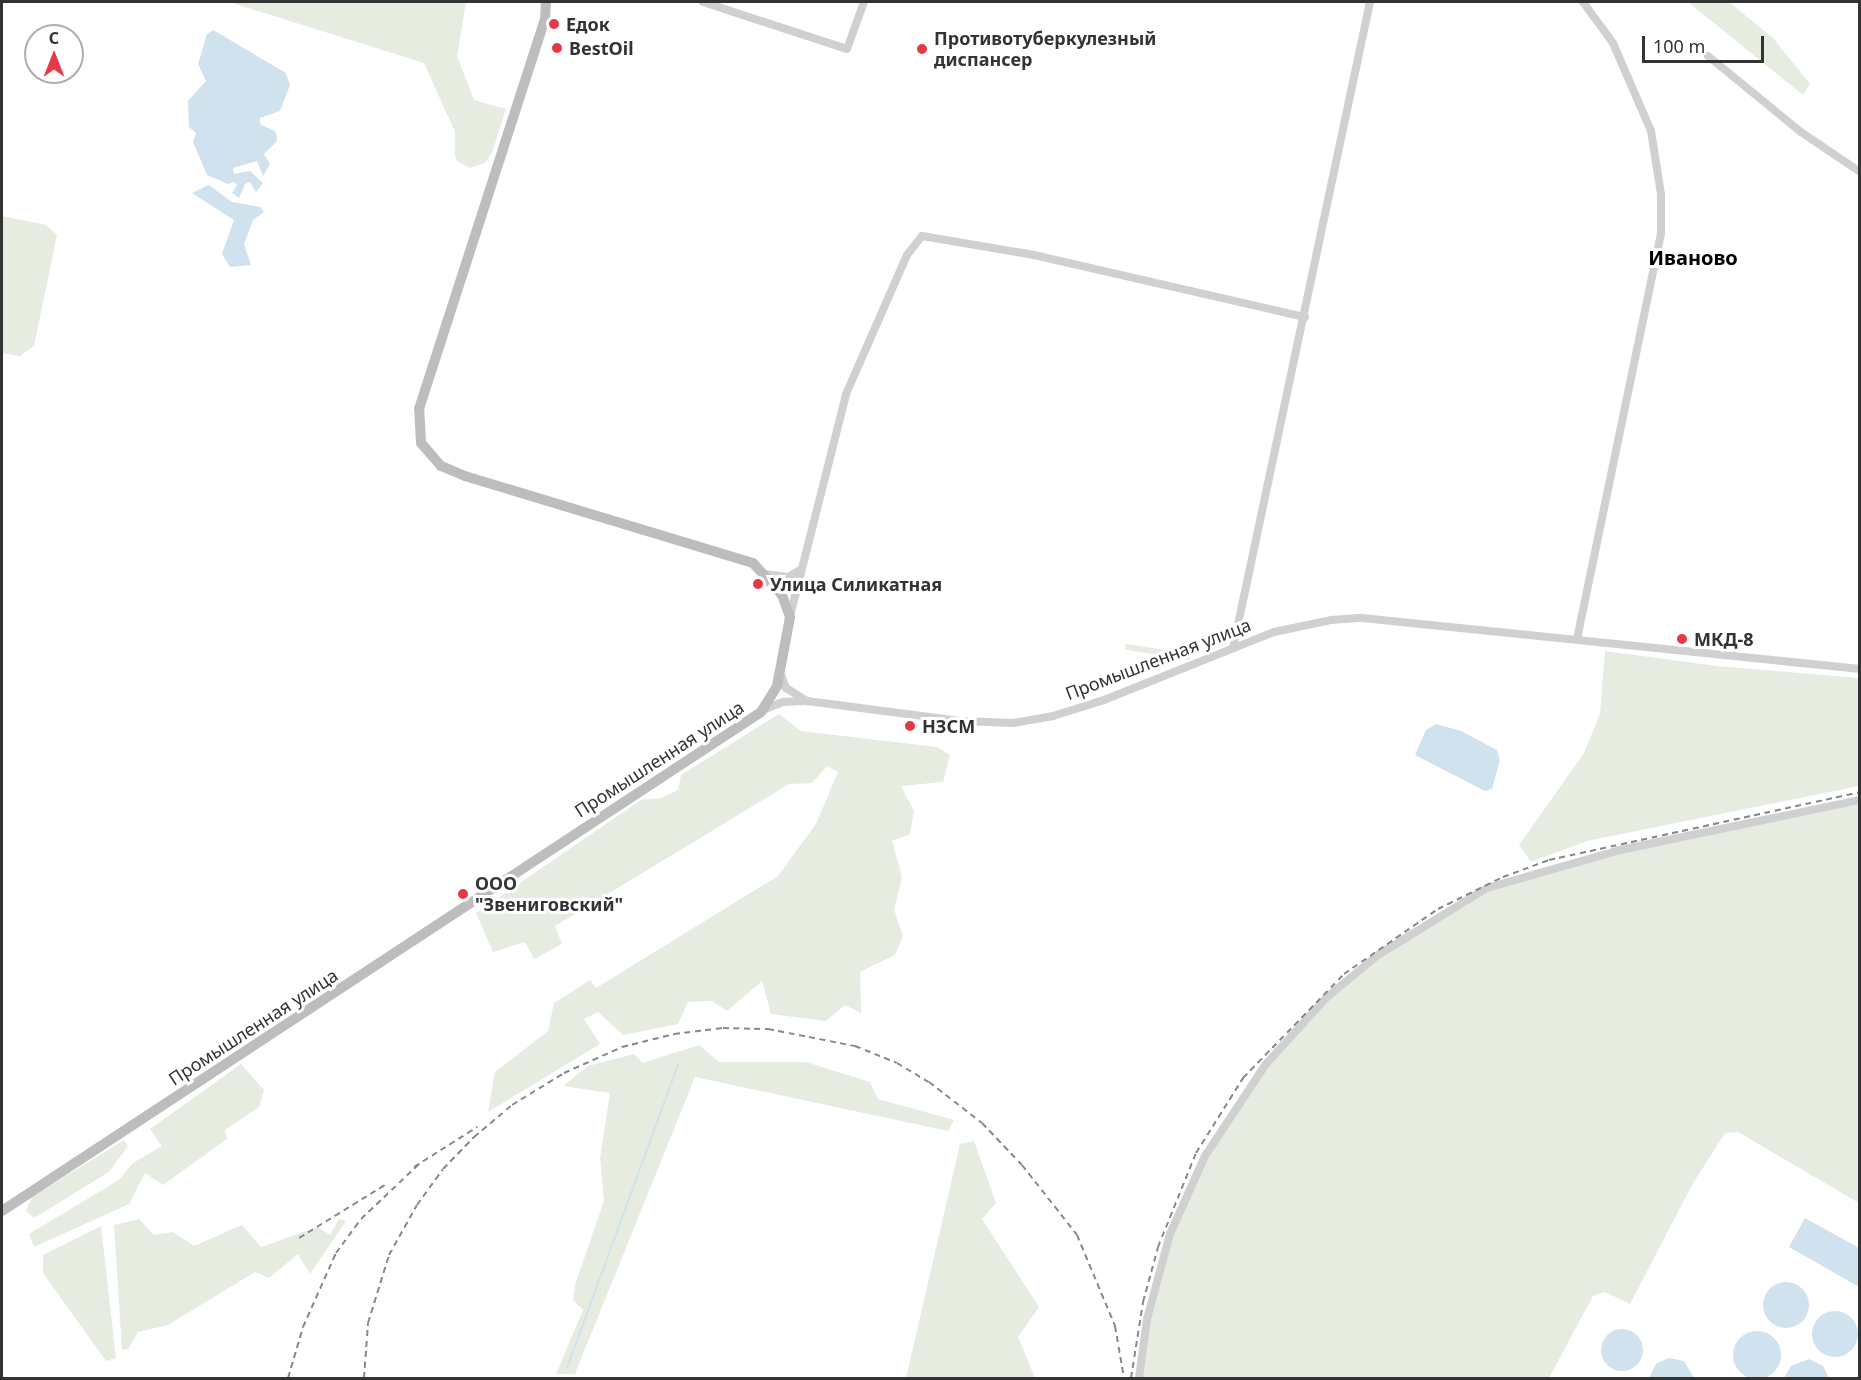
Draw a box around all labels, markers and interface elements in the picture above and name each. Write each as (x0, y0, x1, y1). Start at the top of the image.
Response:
place label: Едок (566, 13, 610, 35)
marker: Едок (547, 17, 561, 31)
north arrow (24, 24, 84, 84)
scale bar (1645, 24, 1766, 62)
text: С (49, 27, 59, 49)
place label: Противотуберкулезный диспансер (934, 28, 1156, 70)
text: 100 m (1653, 34, 1705, 58)
place label: BestOil (569, 37, 634, 59)
marker: BestOil (550, 41, 564, 55)
marker: Противотуберкулезный диспансер (915, 42, 929, 56)
district label: Иваново (1648, 245, 1738, 269)
place label: Улица Силикатная (770, 573, 942, 595)
marker: Улица Силикатная (751, 577, 765, 591)
street label: Промышленная улица (1062, 614, 1254, 704)
place label: МКД-8 (1694, 628, 1753, 650)
marker: МКД-8 (1675, 632, 1689, 646)
street label: Промышленная улица (570, 696, 748, 822)
place label: НЗСМ (922, 715, 975, 737)
marker: НЗСМ (903, 719, 917, 733)
place label: ООО "Звениговский" (475, 873, 623, 916)
marker: ООО "Звениговский" (456, 887, 470, 901)
street label: Промышленная улица (164, 964, 342, 1090)

